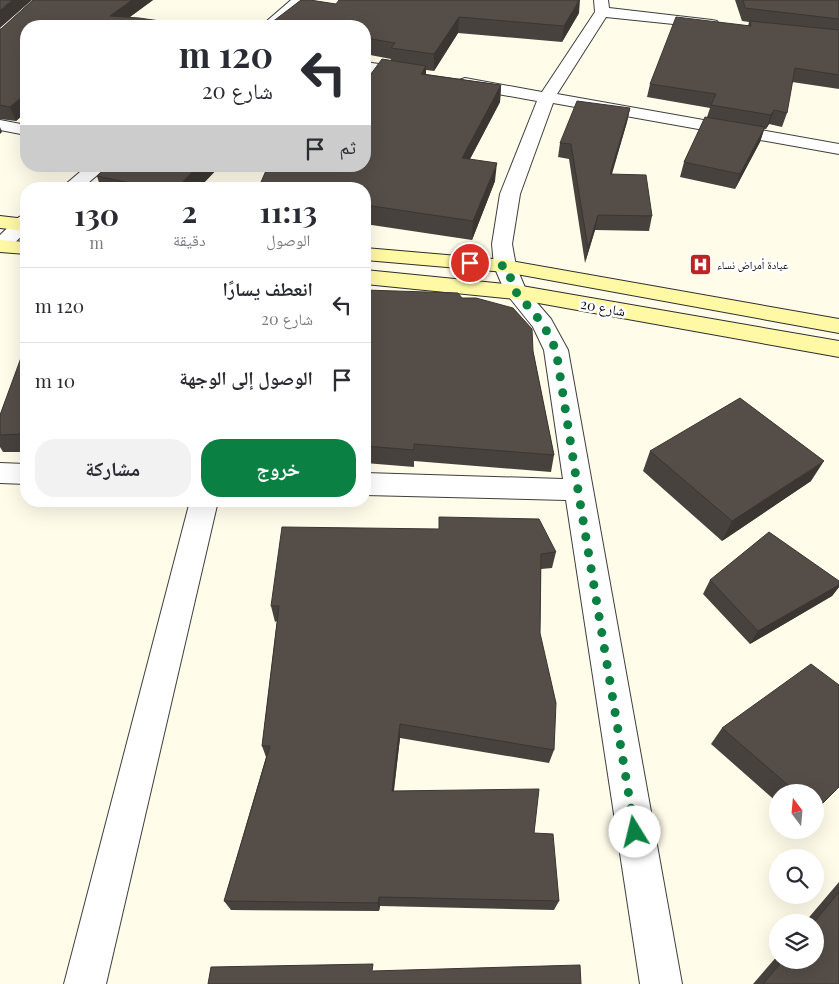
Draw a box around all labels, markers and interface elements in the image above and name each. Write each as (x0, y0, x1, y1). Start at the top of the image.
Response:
text: 120 m (179, 30, 273, 77)
icon: left (291, 40, 356, 105)
text: شارع 20 (202, 75, 273, 105)
text: ثم (339, 133, 356, 159)
icon: arrive (301, 135, 329, 163)
text: 2 (181, 191, 197, 231)
text: 11:13 (260, 191, 317, 231)
text: 130 (74, 194, 119, 234)
text: دقيقة (173, 229, 206, 250)
text: الوصول (266, 229, 310, 250)
text: m (89, 232, 104, 253)
pin (449, 242, 491, 284)
icon: arrive (456, 249, 484, 277)
hospital icon: عيادة أمراض نساء (689, 252, 713, 276)
place label: عيادة أمراض نساء (717, 257, 789, 272)
text: انعطف يسارًا (222, 275, 313, 301)
icon: left (328, 291, 356, 319)
text: 120 m (35, 292, 84, 318)
street label: شارع 20 (579, 294, 627, 321)
text: شارع 20 (261, 308, 313, 329)
text: الوصول إلى الوجهة (179, 364, 313, 390)
icon: arrive (328, 366, 356, 394)
text: 10 m (35, 367, 75, 393)
button: مشاركة (35, 439, 191, 497)
button: خروج (201, 439, 356, 497)
north arrow (769, 784, 824, 839)
map controls (769, 784, 824, 969)
position arrow (608, 805, 660, 857)
button: search (769, 849, 824, 904)
button: layers (769, 914, 824, 969)

